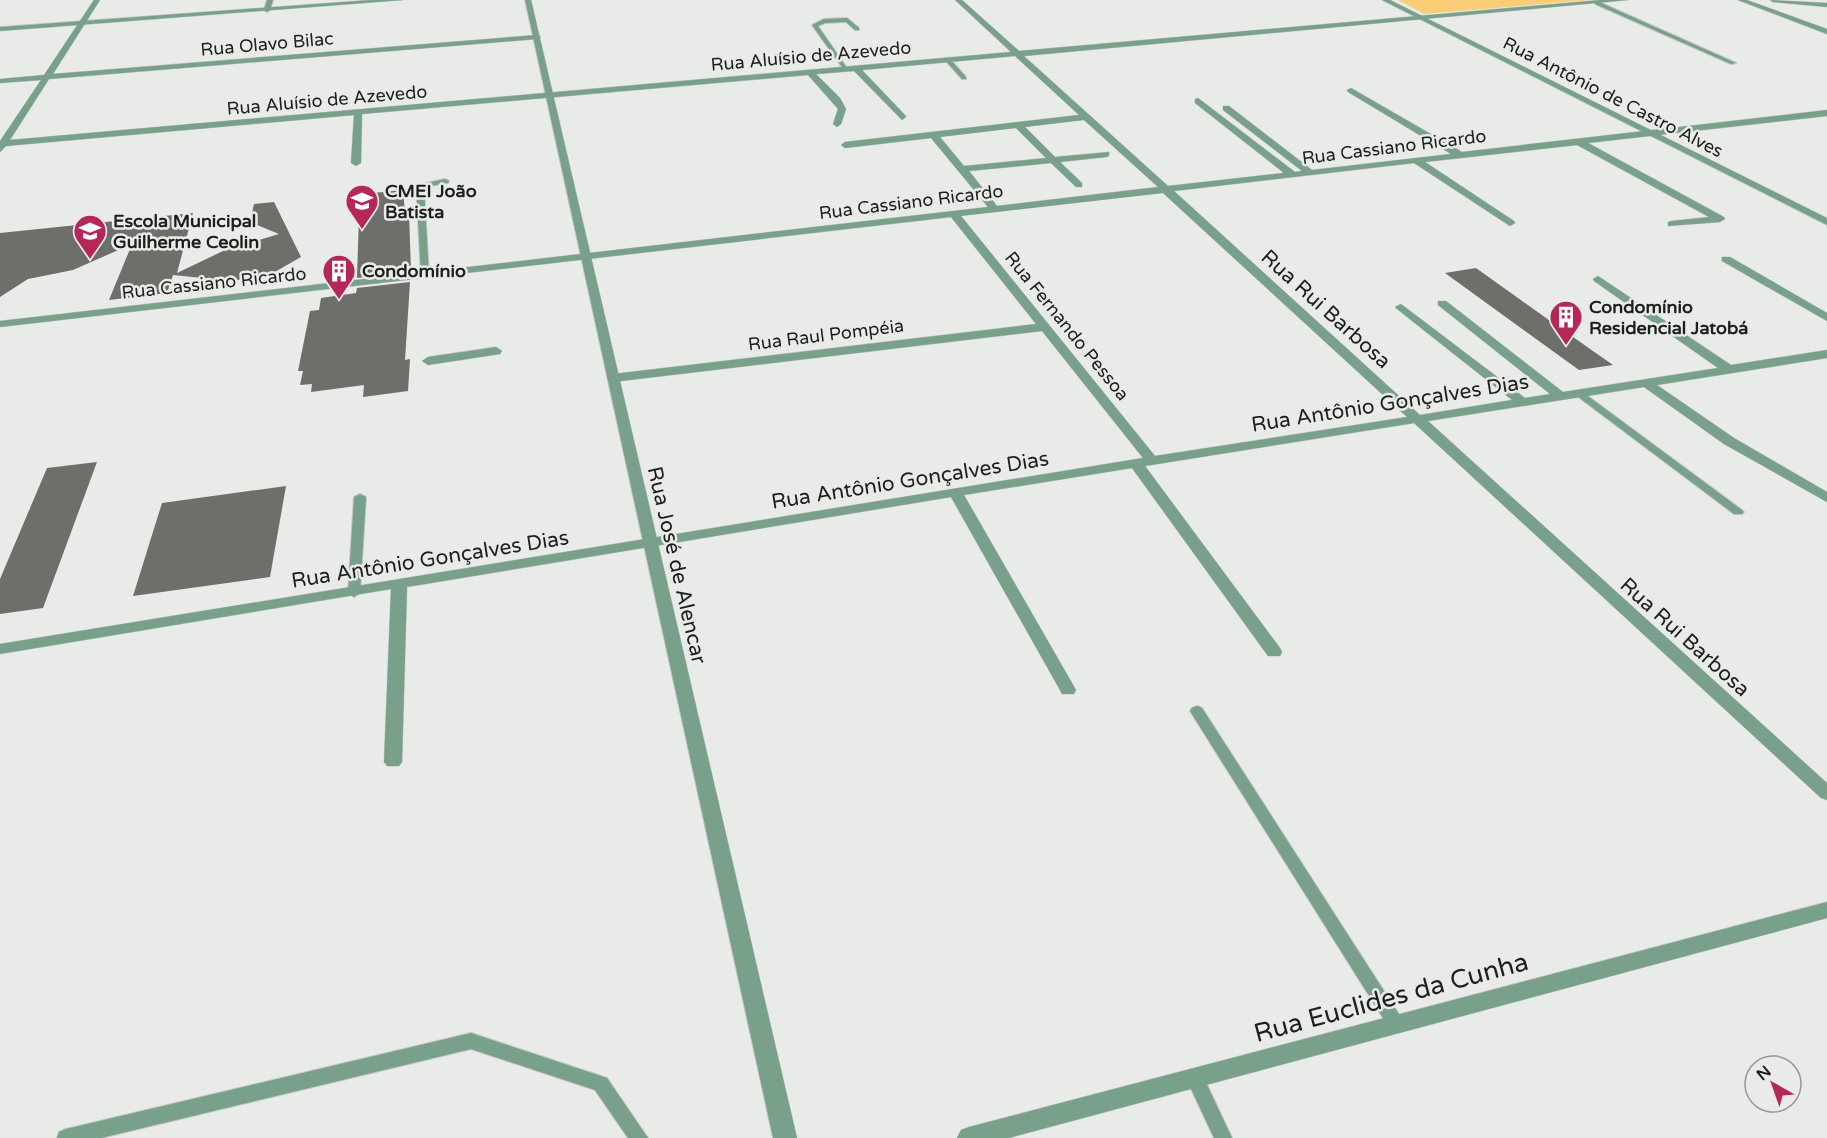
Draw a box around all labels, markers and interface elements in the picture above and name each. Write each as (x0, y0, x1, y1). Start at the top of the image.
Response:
street label: Rua Olavo Bilac (200, 27, 334, 61)
street label: Rua Antônio de Castro Alves (1499, 32, 1727, 162)
street label: Rua Aluísio de Azevedo (710, 36, 912, 76)
street label: Rua Aluísio de Azevedo (226, 80, 428, 120)
street label: Rua Cassiano Ricardo (1301, 125, 1487, 169)
place label: CMEI João Batista (385, 180, 477, 223)
street label: Rua Cassiano Ricardo (818, 180, 1004, 224)
school or university icon: CMEI João Batista (344, 183, 380, 230)
place label: Escola Municipal Guilherme Ceolin (113, 210, 259, 253)
school or university icon: Escola Municipal Guilherme Ceolin (72, 213, 108, 260)
street label: Rua Rui Barbosa (1256, 245, 1396, 374)
street label: Rua Fernando Pessoa (1000, 247, 1134, 405)
building icon: Condomínio (321, 253, 357, 300)
place label: Condomínio (362, 260, 466, 282)
street label: Rua Cassiano Ricardo (121, 262, 307, 304)
place label: Condomínio Residencial Jatobá (1589, 296, 1748, 339)
building icon: Condomínio Residencial Jatobá (1548, 299, 1584, 346)
street label: Rua Raul Pompéia (747, 315, 905, 355)
street label: Rua Antônio Gonçalves Dias (1249, 369, 1531, 438)
street label: Rua Antônio Gonçalves Dias (769, 446, 1051, 515)
street label: Rua José de Alencar (642, 464, 711, 666)
street label: Rua Antônio Gonçalves Dias (289, 525, 571, 594)
street label: Rua Rui Barbosa (1615, 573, 1755, 702)
street label: Rua Euclides da Cunha (1251, 946, 1532, 1049)
north arrow (1743, 1054, 1803, 1114)
text: N (1753, 1061, 1775, 1085)

